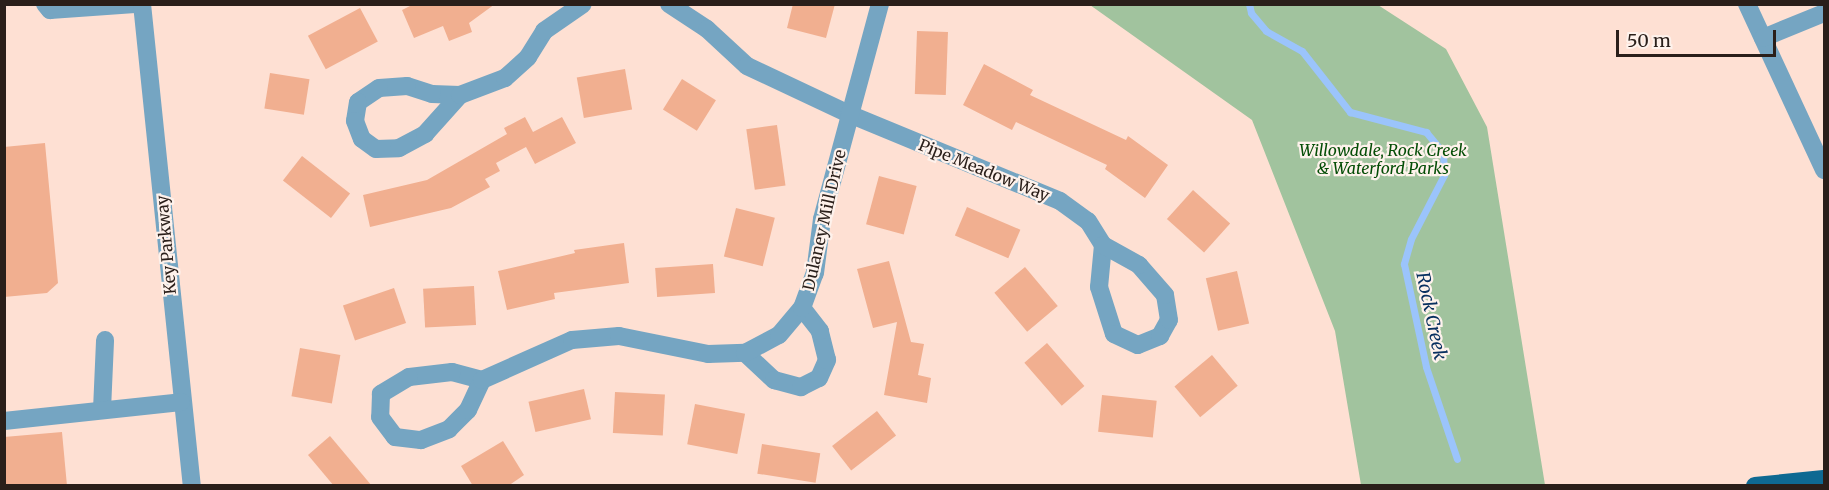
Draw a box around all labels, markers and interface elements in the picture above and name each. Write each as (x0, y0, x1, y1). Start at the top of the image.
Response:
scale bar (1619, 18, 1780, 56)
text: 50 m (1627, 29, 1671, 52)
street label: Pipe Meadow Way (916, 135, 1052, 205)
park label: Willowdale, Rock Creek & Waterford Parks (1299, 140, 1467, 178)
street label: Dulaney Mill Drive (798, 148, 850, 292)
street label: Key Parkway (152, 195, 180, 295)
water label: Rock Creek (1411, 270, 1451, 362)

